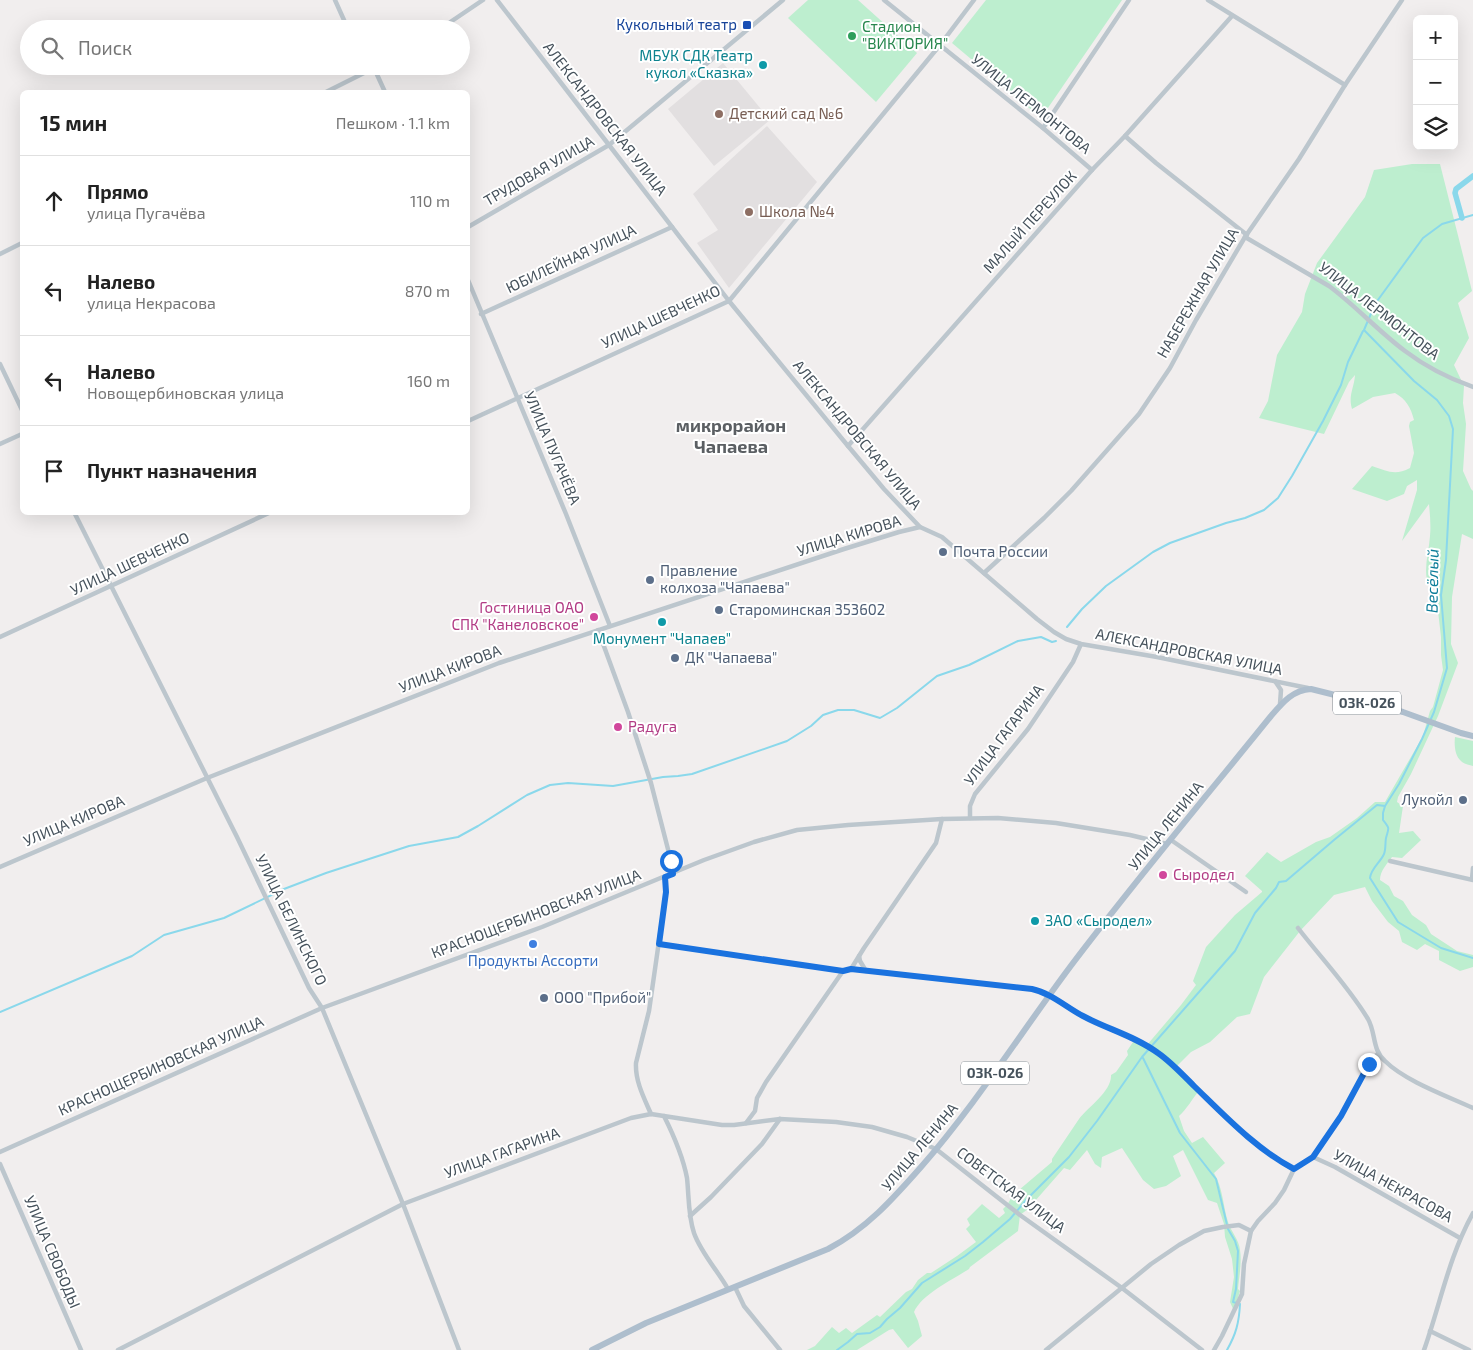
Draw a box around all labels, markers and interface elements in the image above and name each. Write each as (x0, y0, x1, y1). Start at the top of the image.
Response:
place label: Кукольный театр (616, 15, 737, 34)
map controls (1413, 15, 1458, 150)
button: + (1413, 15, 1458, 60)
place label: Стадион "ВИКТОРИЯ" (862, 17, 948, 52)
marker: Кукольный театр (741, 19, 753, 31)
search box (20, 20, 470, 75)
marker: Стадион "ВИКТОРИЯ" (846, 30, 858, 42)
icon: search (38, 34, 66, 62)
text: Поиск (78, 36, 132, 59)
street label: АЛЕКСАНДРОВСКАЯ УЛИЦА (540, 38, 672, 199)
place label: МБУК СДК Театр кукол «Сказка» (639, 46, 753, 82)
street label: УЛИЦА ЛЕРМОНТОВА (968, 50, 1095, 157)
marker: МБУК СДК Театр кукол «Сказка» (757, 59, 769, 71)
button: − (1413, 60, 1458, 105)
place label: Детский сад №6 (729, 104, 843, 122)
button: layers (1413, 105, 1458, 150)
marker: Детский сад №6 (713, 108, 725, 120)
text: 15 мин (40, 110, 107, 135)
text: Пешком · 1.1 km (336, 113, 450, 132)
street label: ТРУДОВАЯ УЛИЦА (480, 131, 597, 209)
street label: МАЛЫЙ ПЕРЕУЛОК (979, 167, 1080, 276)
text: Прямо (87, 180, 149, 203)
icon: ahead (40, 187, 68, 215)
text: 110 m (410, 191, 450, 210)
place label: Школа №4 (759, 202, 835, 220)
text: улица Пугачёва (87, 203, 206, 222)
marker: Школа №4 (743, 206, 755, 218)
street label: ЮБИЛЕЙНАЯ УЛИЦА (503, 220, 639, 296)
street label: НАБЕРЕЖНАЯ УЛИЦА (1153, 224, 1242, 361)
street label: УЛИЦА ЛЕРМОНТОВА (1316, 257, 1444, 363)
text: Налево (87, 270, 155, 293)
icon: left (40, 277, 68, 305)
text: 870 m (405, 281, 450, 300)
street label: УЛИЦА ШЕВЧЕНКО (598, 281, 723, 352)
text: улица Некрасова (87, 293, 216, 312)
street label: АЛЕКСАНДРОВСКАЯ УЛИЦА (790, 356, 926, 513)
text: Налево (87, 360, 155, 383)
icon: left (40, 367, 68, 395)
text: 160 m (407, 371, 450, 390)
text: Новощербиновская улица (87, 383, 284, 402)
street label: УЛИЦА ПУГАЧЁВА (521, 388, 585, 508)
district label: микрорайон Чапаева (676, 414, 786, 457)
icon: arrive (40, 457, 68, 485)
text: Пункт назначения (87, 459, 257, 482)
street label: УЛИЦА КИРОВА (795, 510, 904, 559)
street label: УЛИЦА ШЕВЧЕНКО (67, 528, 192, 599)
place label: Почта России (953, 542, 1048, 560)
marker: Почта России (937, 546, 949, 558)
water label: Весёлый (1421, 549, 1442, 613)
place label: Правление колхоза "Чапаева" (660, 561, 790, 596)
marker: Правление колхоза "Чапаева" (644, 574, 656, 586)
place label: Гостиница ОАО СПК "Канеловское" (451, 598, 584, 633)
place label: Староминская 353602 (729, 600, 885, 618)
marker: Староминская 353602 (713, 604, 725, 616)
marker: Гостиница ОАО СПК "Канеловское" (588, 611, 600, 623)
marker: Монумент "Чапаев" (656, 616, 668, 628)
street label: АЛЕКСАНДРОВСКАЯ УЛИЦА (1094, 624, 1285, 678)
place label: Монумент "Чапаев" (593, 629, 731, 648)
street label: УЛИЦА КИРОВА (396, 640, 504, 696)
place label: ДК "Чапаева" (685, 648, 777, 666)
marker: ДК "Чапаева" (669, 652, 681, 664)
street label: УЛИЦА ГАГАРИНА (960, 680, 1047, 788)
road number: 03К-026 (1333, 691, 1401, 714)
place label: Радуга (628, 717, 677, 736)
marker: Радуга (612, 721, 624, 733)
street label: УЛИЦА ЛЕНИНА (1124, 777, 1207, 873)
street label: УЛИЦА КИРОВА (20, 790, 127, 849)
place label: Лукойл (1401, 790, 1453, 809)
marker: Лукойл (1457, 794, 1469, 806)
route start (660, 850, 683, 873)
street label: УЛИЦА БЕЛИНСКОГО (252, 851, 331, 988)
street label: КРАСНОЩЕРБИНОВСКАЯ УЛИЦА (428, 864, 644, 961)
place label: Сыродел (1173, 865, 1235, 883)
marker: Сыродел (1157, 869, 1169, 881)
place label: ЗАО «Сыродел» (1045, 911, 1152, 929)
marker: ЗАО «Сыродел» (1029, 915, 1041, 927)
marker: Продукты Ассорти (527, 938, 539, 950)
place label: Продукты Ассорти (468, 951, 598, 970)
place label: ООО "Прибой" (554, 988, 651, 1006)
marker: ООО "Прибой" (538, 992, 550, 1004)
street label: КРАСНОЩЕРБИНОВСКАЯ УЛИЦА (55, 1011, 267, 1119)
route end (1358, 1053, 1381, 1076)
road number: 03К-026 (961, 1062, 1029, 1084)
street label: УЛИЦА ЛЕНИНА (877, 1098, 962, 1194)
street label: УЛИЦА ГАГАРИНА (442, 1123, 562, 1181)
street label: СОВЕТСКАЯ УЛИЦА (954, 1142, 1070, 1236)
street label: УЛИЦА НЕКРАСОВА (1331, 1145, 1457, 1226)
street label: УЛИЦА СВОБОДЫ (21, 1193, 85, 1311)

